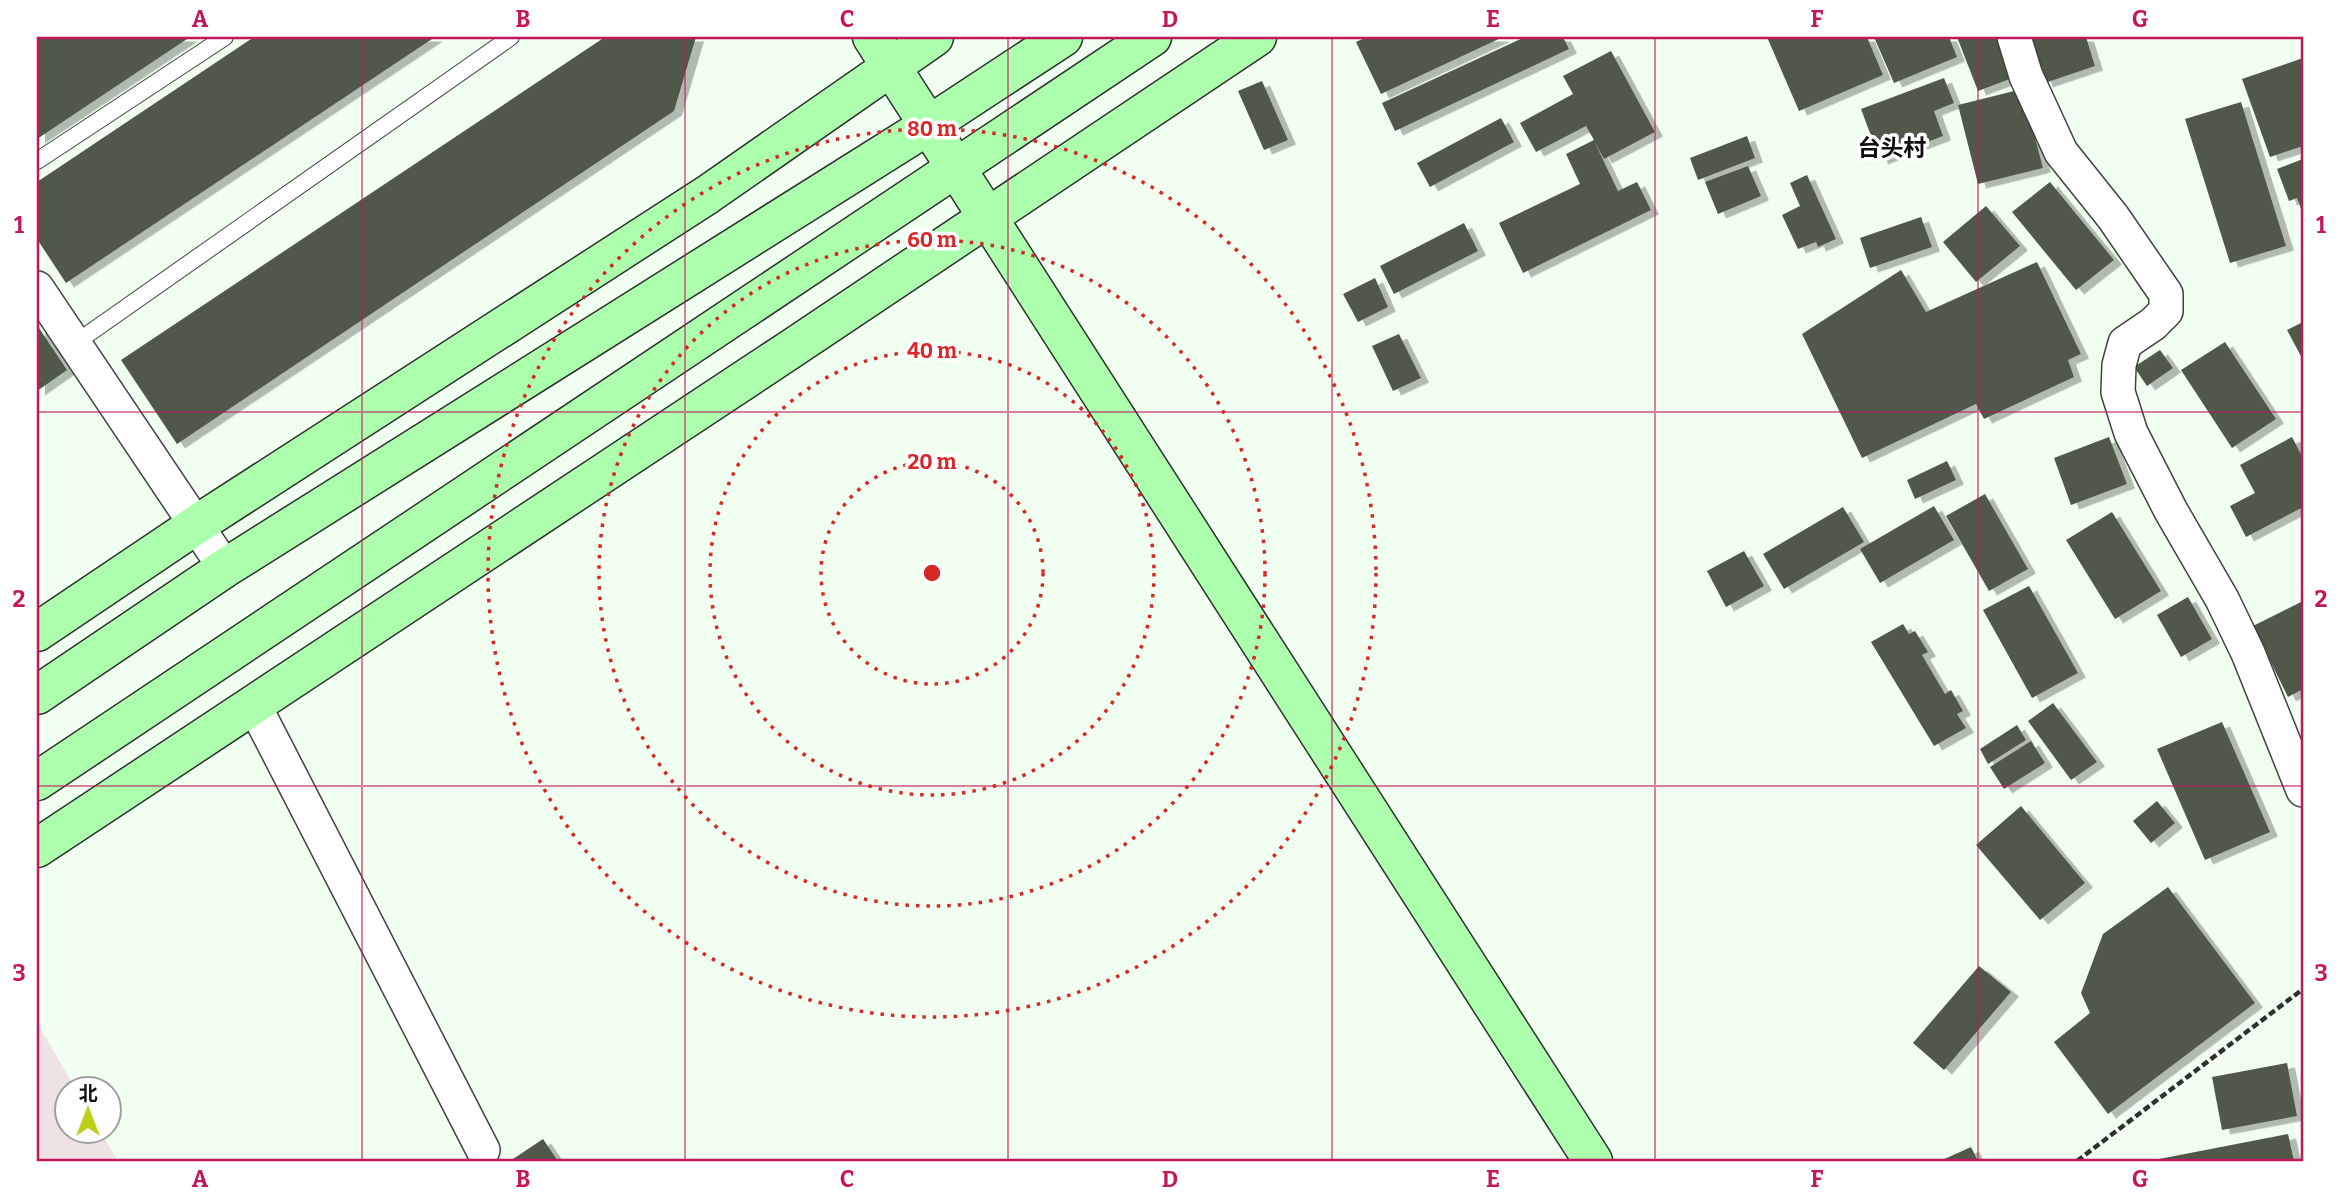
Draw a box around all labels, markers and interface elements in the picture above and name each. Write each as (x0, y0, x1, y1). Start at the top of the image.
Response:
text: A (192, 5, 209, 33)
text: B (516, 5, 530, 33)
text: C (840, 5, 854, 33)
text: D (1162, 5, 1178, 33)
text: E (1486, 5, 1500, 33)
text: F (1811, 5, 1824, 33)
text: G (2132, 5, 2149, 33)
text: 80 m (907, 116, 957, 142)
district label: 台头村 (1858, 134, 1927, 162)
text: 1 (14, 211, 24, 239)
text: 1 (2316, 211, 2326, 239)
text: 60 m (907, 227, 957, 253)
text: 40 m (907, 338, 957, 364)
text: 20 m (908, 449, 956, 475)
centre of rings (920, 561, 944, 585)
text: 2 (13, 585, 26, 613)
text: 2 (2315, 585, 2328, 613)
text: 3 (12, 959, 26, 987)
text: 3 (2314, 959, 2328, 987)
north arrow (52, 1076, 122, 1146)
text: 北 (78, 1082, 98, 1105)
text: A (192, 1165, 209, 1193)
text: B (516, 1165, 530, 1193)
text: C (840, 1165, 854, 1193)
text: D (1162, 1165, 1178, 1193)
text: E (1486, 1165, 1500, 1193)
text: F (1811, 1165, 1824, 1193)
text: G (2132, 1165, 2149, 1193)

